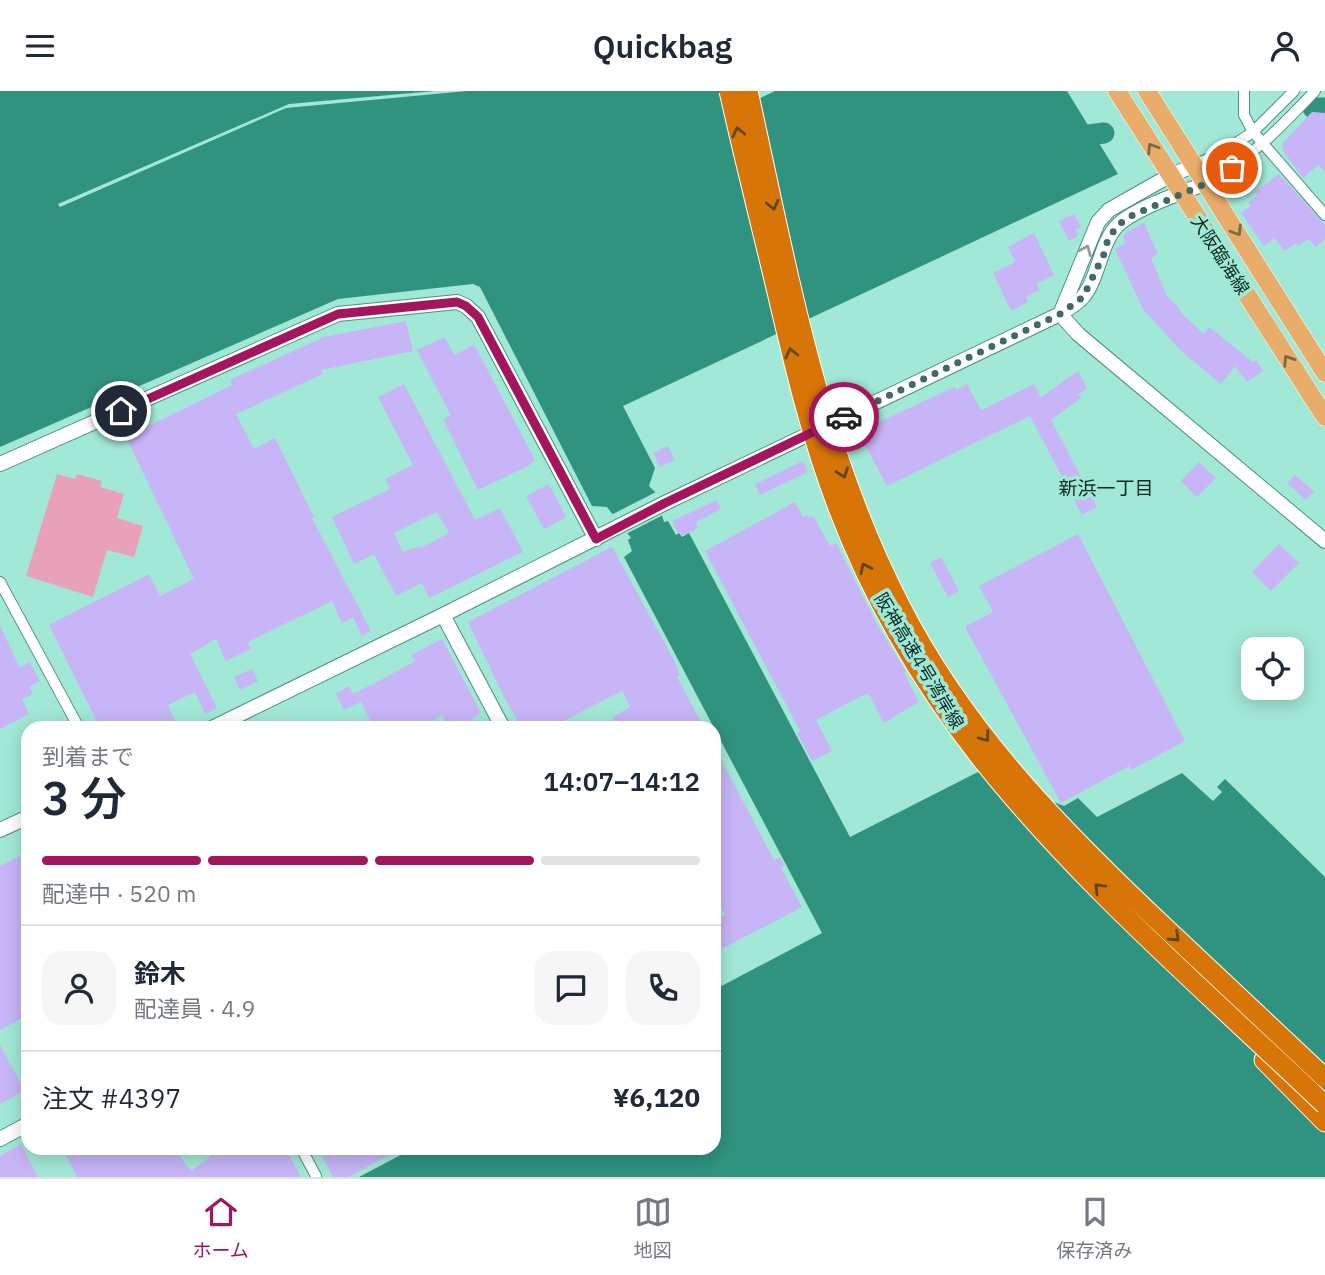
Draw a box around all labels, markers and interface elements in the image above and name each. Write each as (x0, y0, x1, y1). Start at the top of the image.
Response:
text: Quickbag (593, 25, 732, 67)
icon: menu (21, 27, 59, 65)
icon: person (1266, 27, 1304, 65)
one-way arrow (732, 126, 747, 138)
pin (1202, 138, 1262, 198)
one-way arrow (1147, 143, 1160, 156)
icon: bag (1213, 149, 1251, 187)
one-way arrow (765, 199, 780, 211)
street label: 大阪臨海線 (1186, 211, 1255, 299)
one-way arrow (1228, 223, 1241, 236)
one-way arrow (1078, 245, 1092, 258)
one-way arrow (785, 347, 799, 359)
one-way arrow (1284, 355, 1296, 368)
pin (91, 381, 151, 441)
courier (809, 382, 879, 452)
icon: home (102, 392, 140, 430)
icon: car (825, 398, 863, 436)
one-way arrow (835, 466, 849, 478)
district label: 新浜一丁目 (1058, 476, 1154, 500)
one-way arrow (859, 563, 873, 575)
street label: 阪神高速4号湾岸線 (870, 588, 969, 733)
map controls (1241, 637, 1304, 700)
button: locate (1241, 637, 1304, 700)
one-way arrow (976, 729, 989, 742)
text: 到着まで (42, 741, 134, 771)
text: 14:07–14:12 (543, 764, 700, 798)
text: 3 分 (42, 768, 126, 828)
text: 配達中 · 520 m (42, 878, 196, 908)
one-way arrow (1094, 883, 1107, 896)
one-way arrow (1167, 929, 1180, 941)
button: person (42, 951, 116, 1025)
button: chat (534, 951, 608, 1025)
button: phone (626, 951, 700, 1025)
text: 鈴木 (134, 956, 186, 990)
text: 配達員 · 4.9 (134, 993, 255, 1023)
text: ¥6,120 (613, 1080, 700, 1114)
text: 注文 #4397 (42, 1081, 181, 1115)
tab: ホーム (192, 1193, 249, 1262)
tab: 地図 (634, 1193, 672, 1262)
tab: 保存済み (1057, 1193, 1133, 1262)

